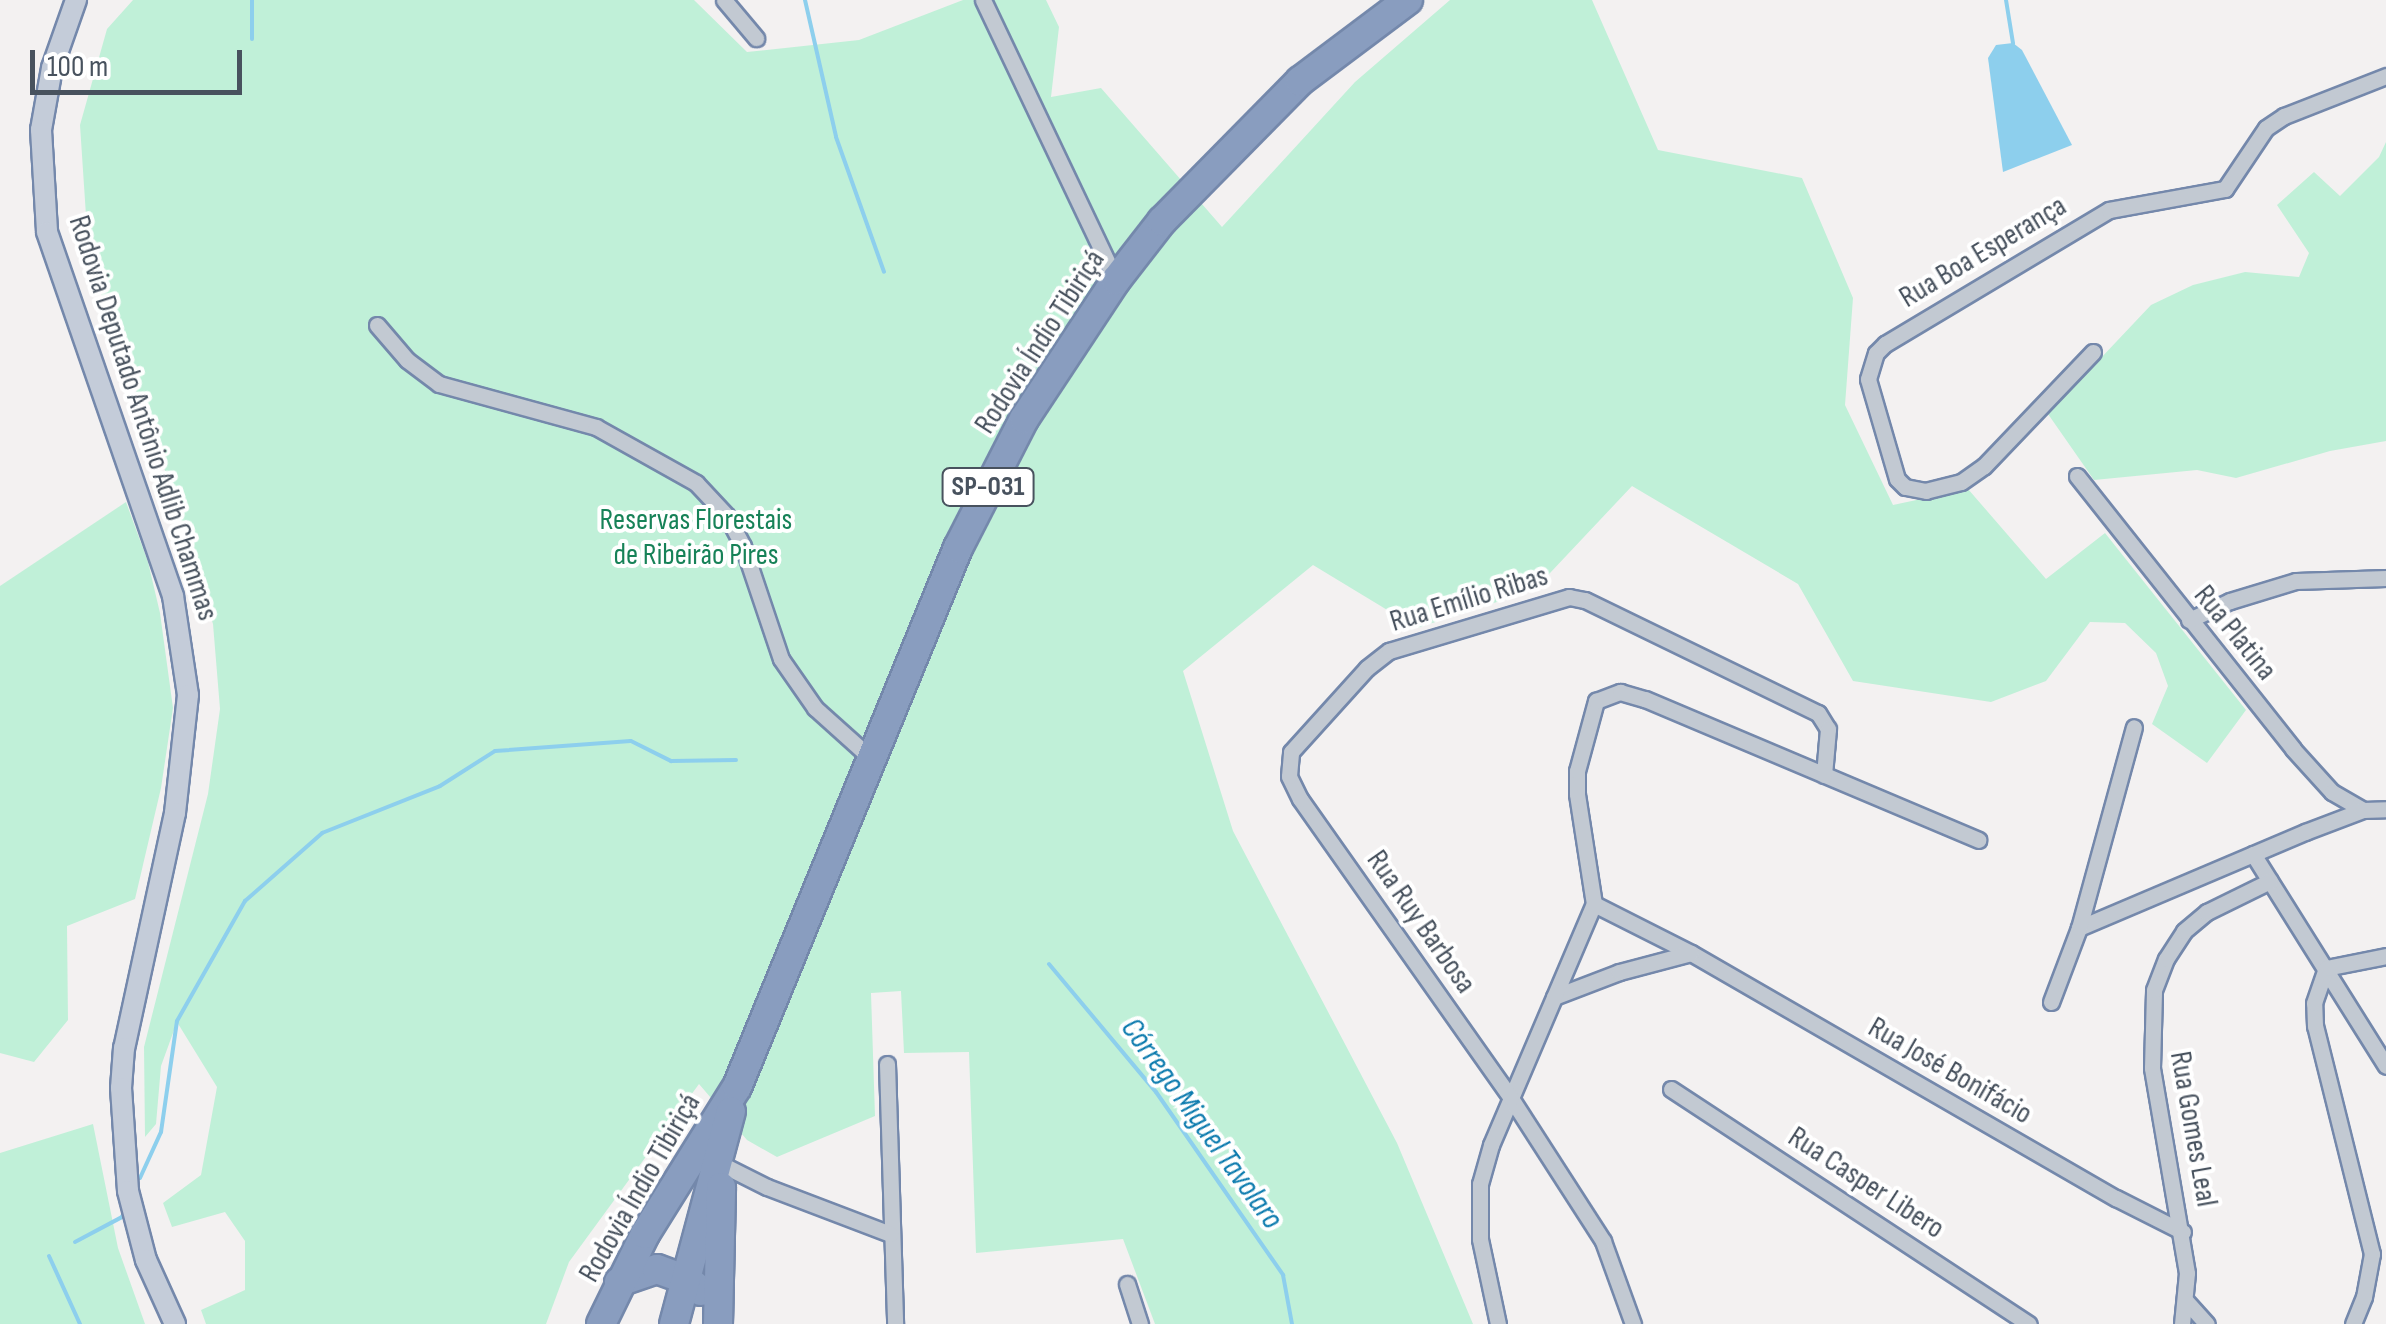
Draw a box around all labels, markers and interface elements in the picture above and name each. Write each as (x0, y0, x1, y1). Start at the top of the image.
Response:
scale bar (35, 30, 248, 92)
text: 100 m (47, 49, 108, 85)
street label: Rua Boa Esperança (1893, 188, 2073, 316)
street label: Rodovia Deputado Antônio Adlib Chammas (60, 211, 226, 625)
street label: Rodovia Índio Tibiriçá (967, 243, 1113, 441)
road number: SP-031 (940, 464, 1036, 510)
park label: Reservas Florestais de Ribeirão Pires (600, 502, 792, 572)
street label: Rua Emílio Ribas (1386, 558, 1552, 640)
street label: Rua Platina (2186, 578, 2284, 688)
street label: Rua Ruy Barbosa (1359, 844, 1483, 1000)
street label: Rua José Bonifácio (1862, 1010, 2038, 1132)
water label: Córrego Miguel Tavolaro (1112, 1011, 1290, 1237)
street label: Rua Gomes Leal (2162, 1049, 2224, 1209)
street label: Rodovia Índio Tibiriçá (572, 1087, 708, 1289)
street label: Rua Casper Libero (1781, 1119, 1951, 1247)

